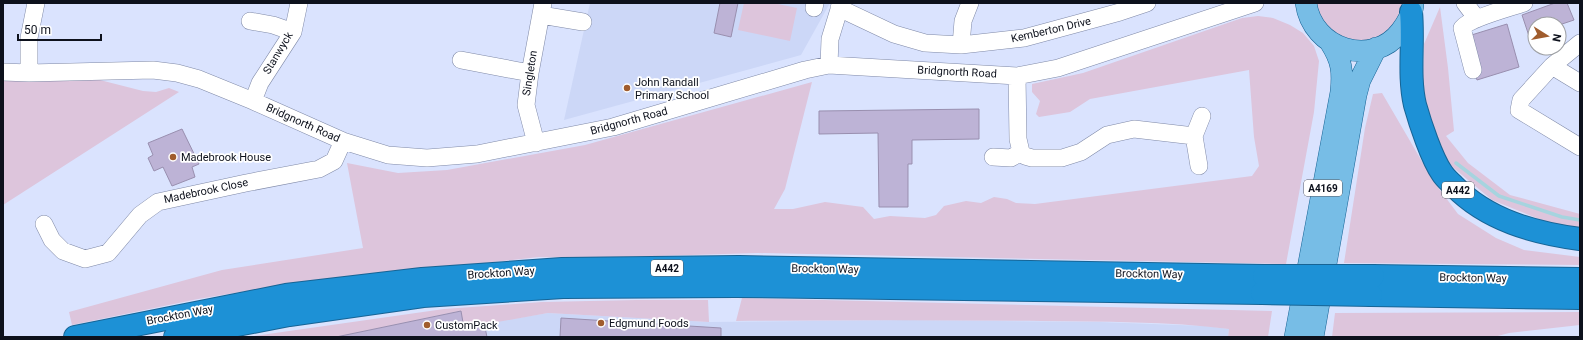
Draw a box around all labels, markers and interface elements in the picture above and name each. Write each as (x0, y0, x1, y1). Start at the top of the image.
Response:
street label: Kemberton Drive (1010, 14, 1092, 46)
scale bar (18, 16, 101, 42)
north arrow (1527, 16, 1567, 56)
text: 50 m (24, 23, 51, 37)
street label: Stanwyck (260, 29, 296, 76)
text: N (1549, 33, 1563, 43)
street label: Singleton (520, 49, 540, 97)
street label: Bridgnorth Road (917, 63, 997, 81)
place label: John Randall Primary School (635, 76, 709, 102)
marker: John Randall Primary School (622, 83, 632, 93)
street label: Bridgnorth Road (264, 101, 342, 145)
street label: Bridgnorth Road (589, 104, 669, 138)
place label: Madebrook House (181, 151, 271, 164)
marker: Madebrook House (168, 152, 178, 162)
street label: Madebrook Close (163, 176, 250, 206)
road number: A4169 (1304, 180, 1342, 196)
road number: A442 (1442, 182, 1474, 198)
road number: A442 (651, 260, 683, 276)
street label: Brockton Way (791, 262, 860, 276)
street label: Brockton Way (467, 264, 536, 282)
street label: Brockton Way (1115, 267, 1184, 281)
street label: Brockton Way (1439, 271, 1508, 285)
street label: Brockton Way (146, 302, 215, 328)
place label: Edgmund Foods (609, 317, 689, 330)
marker: Edgmund Foods (596, 318, 606, 328)
place label: CustomPack (435, 319, 498, 332)
marker: CustomPack (422, 320, 432, 330)

